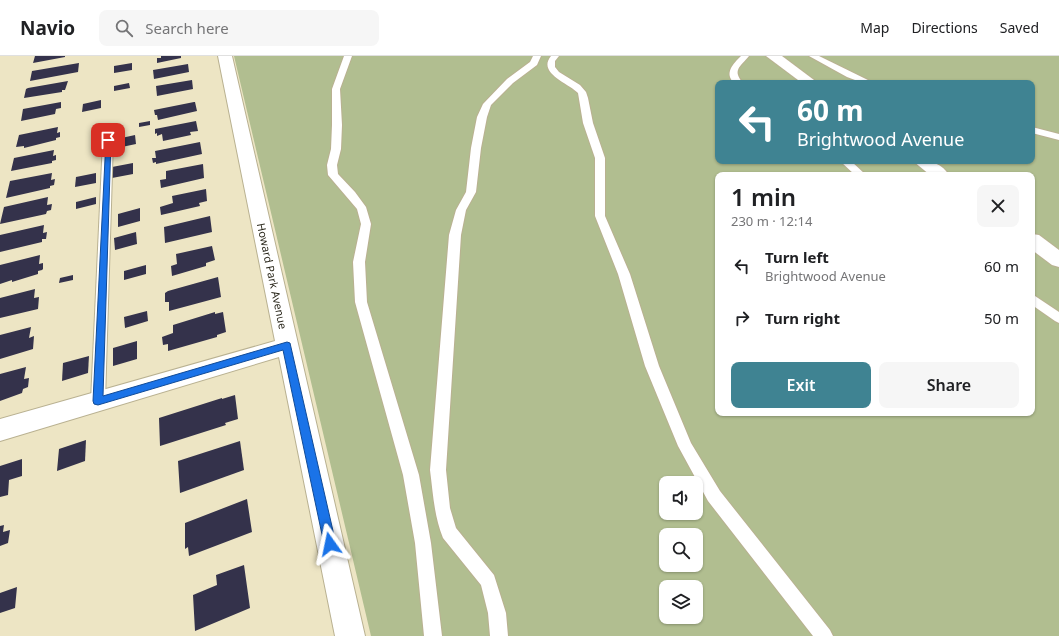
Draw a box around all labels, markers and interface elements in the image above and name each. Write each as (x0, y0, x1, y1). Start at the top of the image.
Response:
search box (99, 10, 379, 46)
text: Navio (20, 15, 75, 41)
icon: search (113, 17, 135, 39)
text: Search here (145, 18, 229, 38)
text: Map (860, 18, 889, 37)
text: Directions (911, 18, 978, 37)
text: Saved (1000, 18, 1039, 37)
text: 60 m (797, 91, 864, 129)
icon: left (731, 96, 783, 148)
pin (91, 123, 125, 157)
text: Brightwood Avenue (797, 127, 964, 151)
icon: arrive (97, 129, 119, 151)
text: 1 min (731, 180, 796, 213)
button: close (977, 185, 1019, 227)
text: 230 m · 12:14 (731, 212, 812, 230)
street label: Howard Park Avenue (254, 221, 291, 330)
text: Turn left (765, 247, 829, 267)
icon: left (731, 255, 753, 277)
text: 60 m (984, 256, 1019, 276)
text: Brightwood Avenue (765, 267, 886, 285)
icon: right (731, 307, 753, 329)
text: Turn right (765, 308, 840, 328)
text: 50 m (984, 308, 1019, 328)
button: Exit (731, 362, 871, 408)
button: Share (879, 362, 1019, 408)
map controls (659, 476, 703, 624)
button: sound (659, 476, 703, 520)
position arrow (309, 523, 351, 565)
button: search (659, 528, 703, 572)
button: layers (659, 580, 703, 624)

